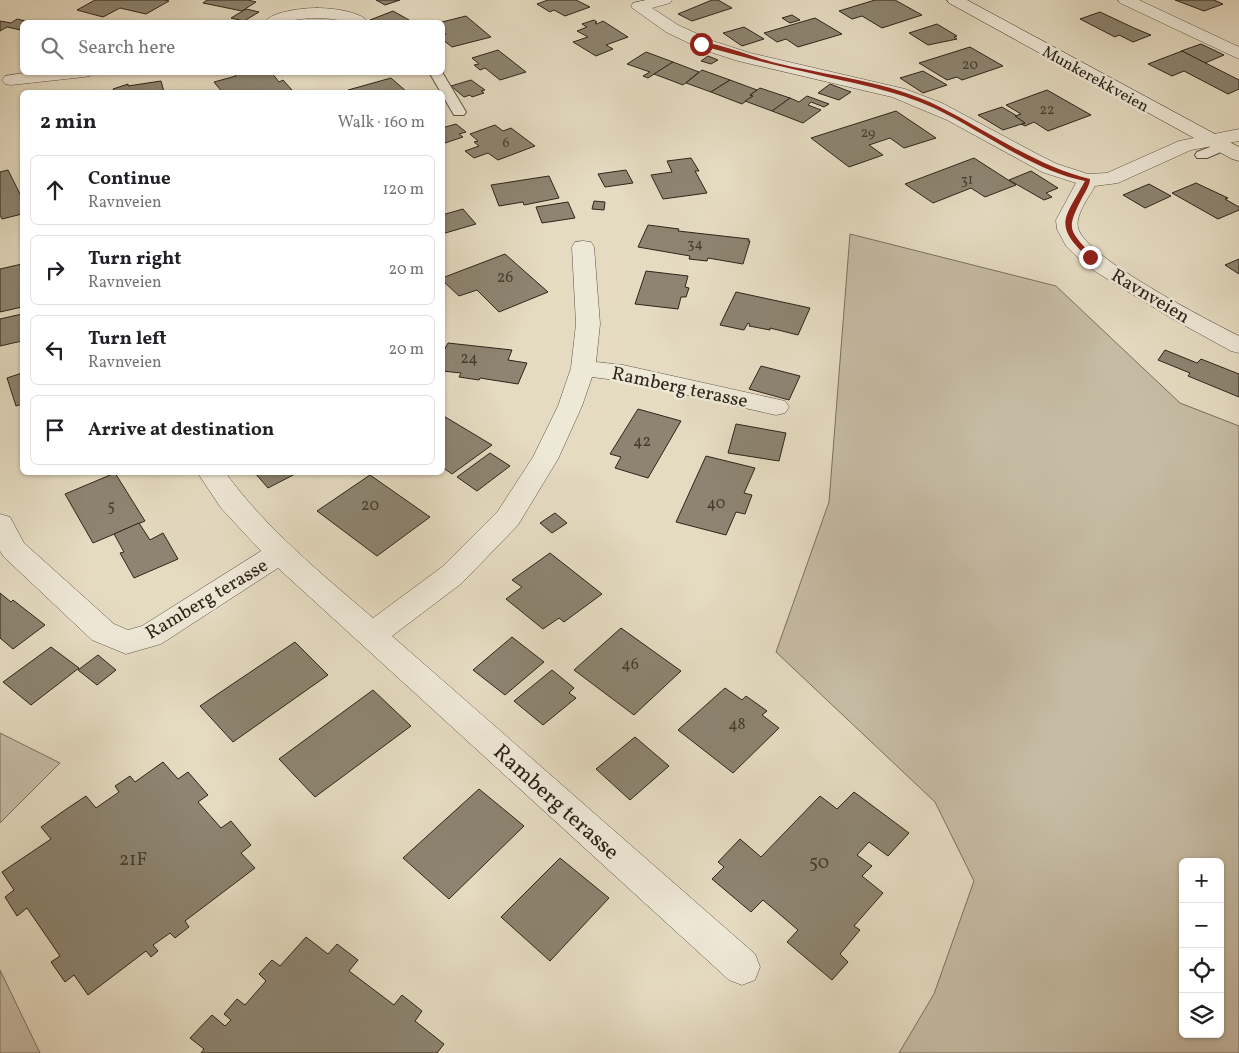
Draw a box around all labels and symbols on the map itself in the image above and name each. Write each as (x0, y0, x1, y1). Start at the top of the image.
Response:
route start (690, 33, 713, 56)
street label: Munkerekkveien (1038, 41, 1152, 118)
house number: 20 (962, 56, 978, 75)
house number: 22 (1039, 101, 1055, 120)
house number: 29 (861, 124, 875, 143)
house number: 6 (502, 134, 510, 153)
house number: 31 (961, 171, 973, 190)
house number: 34 (687, 235, 703, 254)
route end (1079, 246, 1102, 269)
street label: Ravnveien (1106, 263, 1194, 330)
house number: 26 (497, 267, 513, 289)
house number: 24 (460, 348, 478, 370)
street label: Ramberg terasse (609, 361, 750, 415)
house number: 42 (633, 431, 651, 453)
house number: 40 (707, 493, 725, 515)
house number: 20 (361, 495, 379, 517)
house number: 5 (107, 496, 115, 518)
street label: Ramberg terasse (141, 553, 273, 646)
house number: 46 (621, 654, 639, 676)
house number: 48 (728, 714, 746, 736)
street label: Ramberg terasse (485, 738, 625, 868)
house number: 21F (119, 847, 147, 873)
house number: 50 (809, 850, 829, 876)

